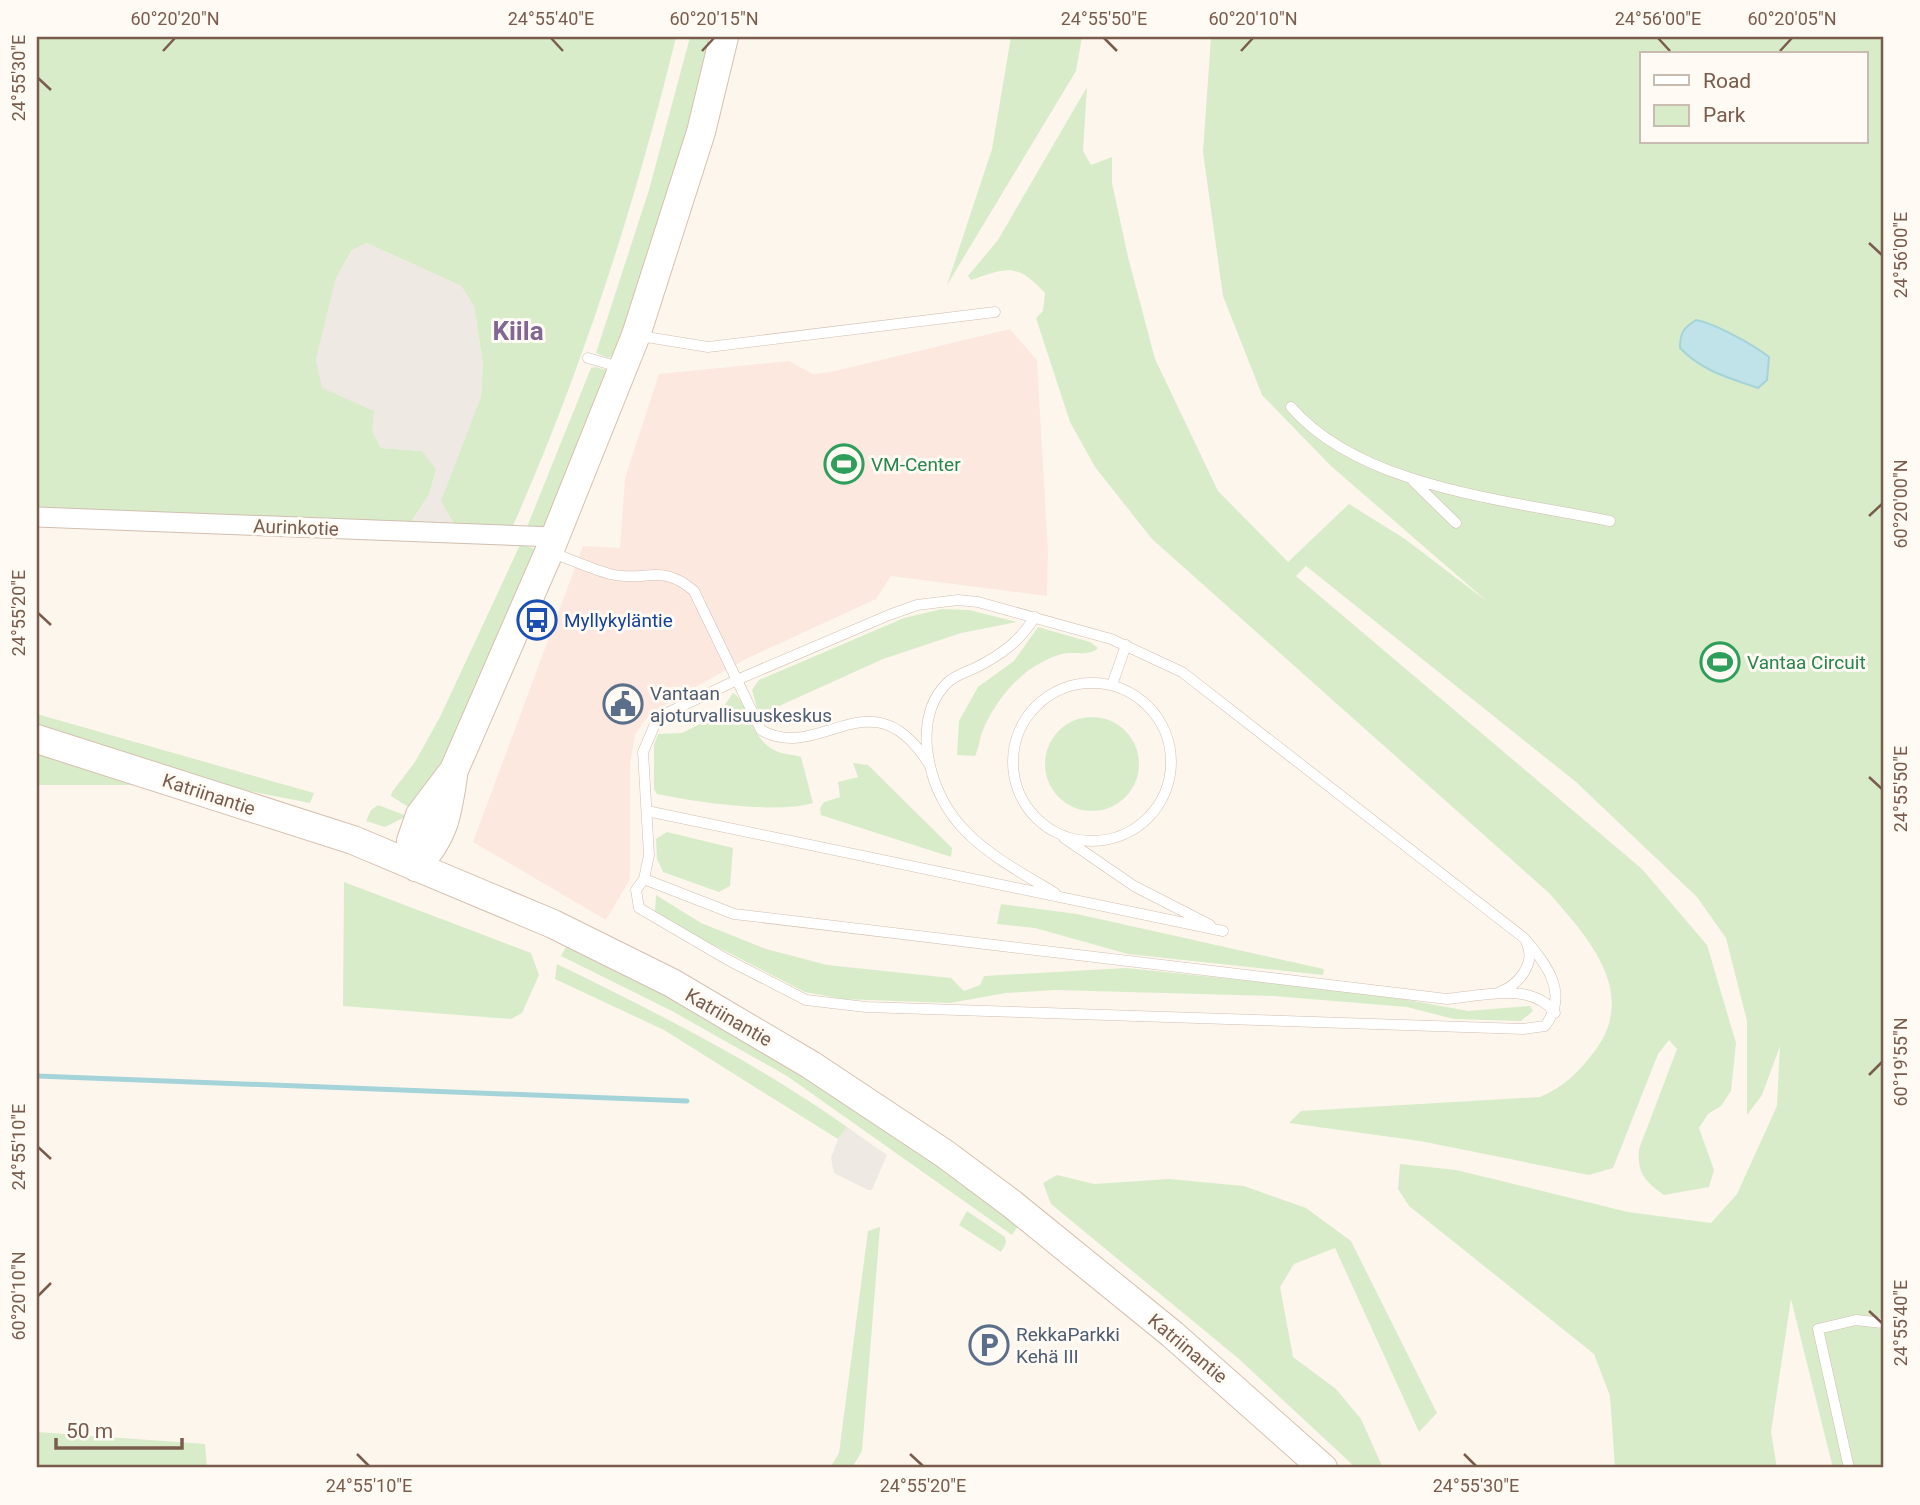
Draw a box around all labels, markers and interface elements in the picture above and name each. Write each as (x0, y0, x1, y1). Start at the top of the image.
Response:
text: 60°20'20"N (130, 8, 220, 29)
text: 24°55'40"E (508, 8, 594, 29)
text: 60°20'15"N (669, 8, 759, 29)
text: 24°55'50"E (1061, 8, 1147, 29)
text: 60°20'10"N (1208, 8, 1298, 29)
text: 24°56'00"E (1615, 8, 1701, 29)
text: 60°20'05"N (1747, 8, 1837, 29)
text: 24°55'30"E (8, 35, 29, 121)
legend (1640, 52, 1868, 144)
text: Road (1703, 69, 1751, 93)
text: Park (1703, 103, 1746, 127)
text: 24°56'00"E (1890, 212, 1911, 298)
district label: Kiila (492, 316, 544, 346)
sports icon: VM-Center (823, 443, 865, 485)
place label: VM-Center (871, 453, 961, 476)
text: 60°20'00"N (1890, 459, 1911, 549)
street label: Aurinkotie (253, 515, 339, 540)
text: 24°55'20"E (8, 570, 29, 656)
bus stop icon: Myllykyläntie (516, 599, 558, 641)
place label: Myllykyläntie (564, 609, 673, 632)
sports icon: Vantaa Circuit (1699, 641, 1741, 683)
place label: Vantaa Circuit (1747, 651, 1866, 674)
place label: Vantaan ajoturvallisuuskeskus (650, 682, 832, 727)
public building icon: Vantaan ajoturvallisuuskeskus (602, 683, 644, 725)
text: 24°55'50"E (1890, 746, 1911, 832)
street label: Katriinantie (159, 769, 258, 820)
street label: Katriinantie (681, 983, 776, 1051)
text: 60°19'55"N (1890, 1017, 1911, 1107)
text: 24°55'10"E (8, 1104, 29, 1190)
text: 60°20'10"N (8, 1251, 29, 1341)
text: 24°55'40"E (1890, 1280, 1911, 1366)
street label: Katriinantie (1143, 1309, 1232, 1388)
place label: RekkaParkki Kehä III (1016, 1323, 1120, 1368)
parking icon: RekkaParkki Kehä III (968, 1324, 1010, 1366)
scale bar (56, 1407, 182, 1451)
text: 50 m (66, 1419, 113, 1443)
text: 24°55'10"E (326, 1475, 412, 1496)
text: 24°55'20"E (880, 1475, 966, 1496)
text: 24°55'30"E (1433, 1475, 1519, 1496)

